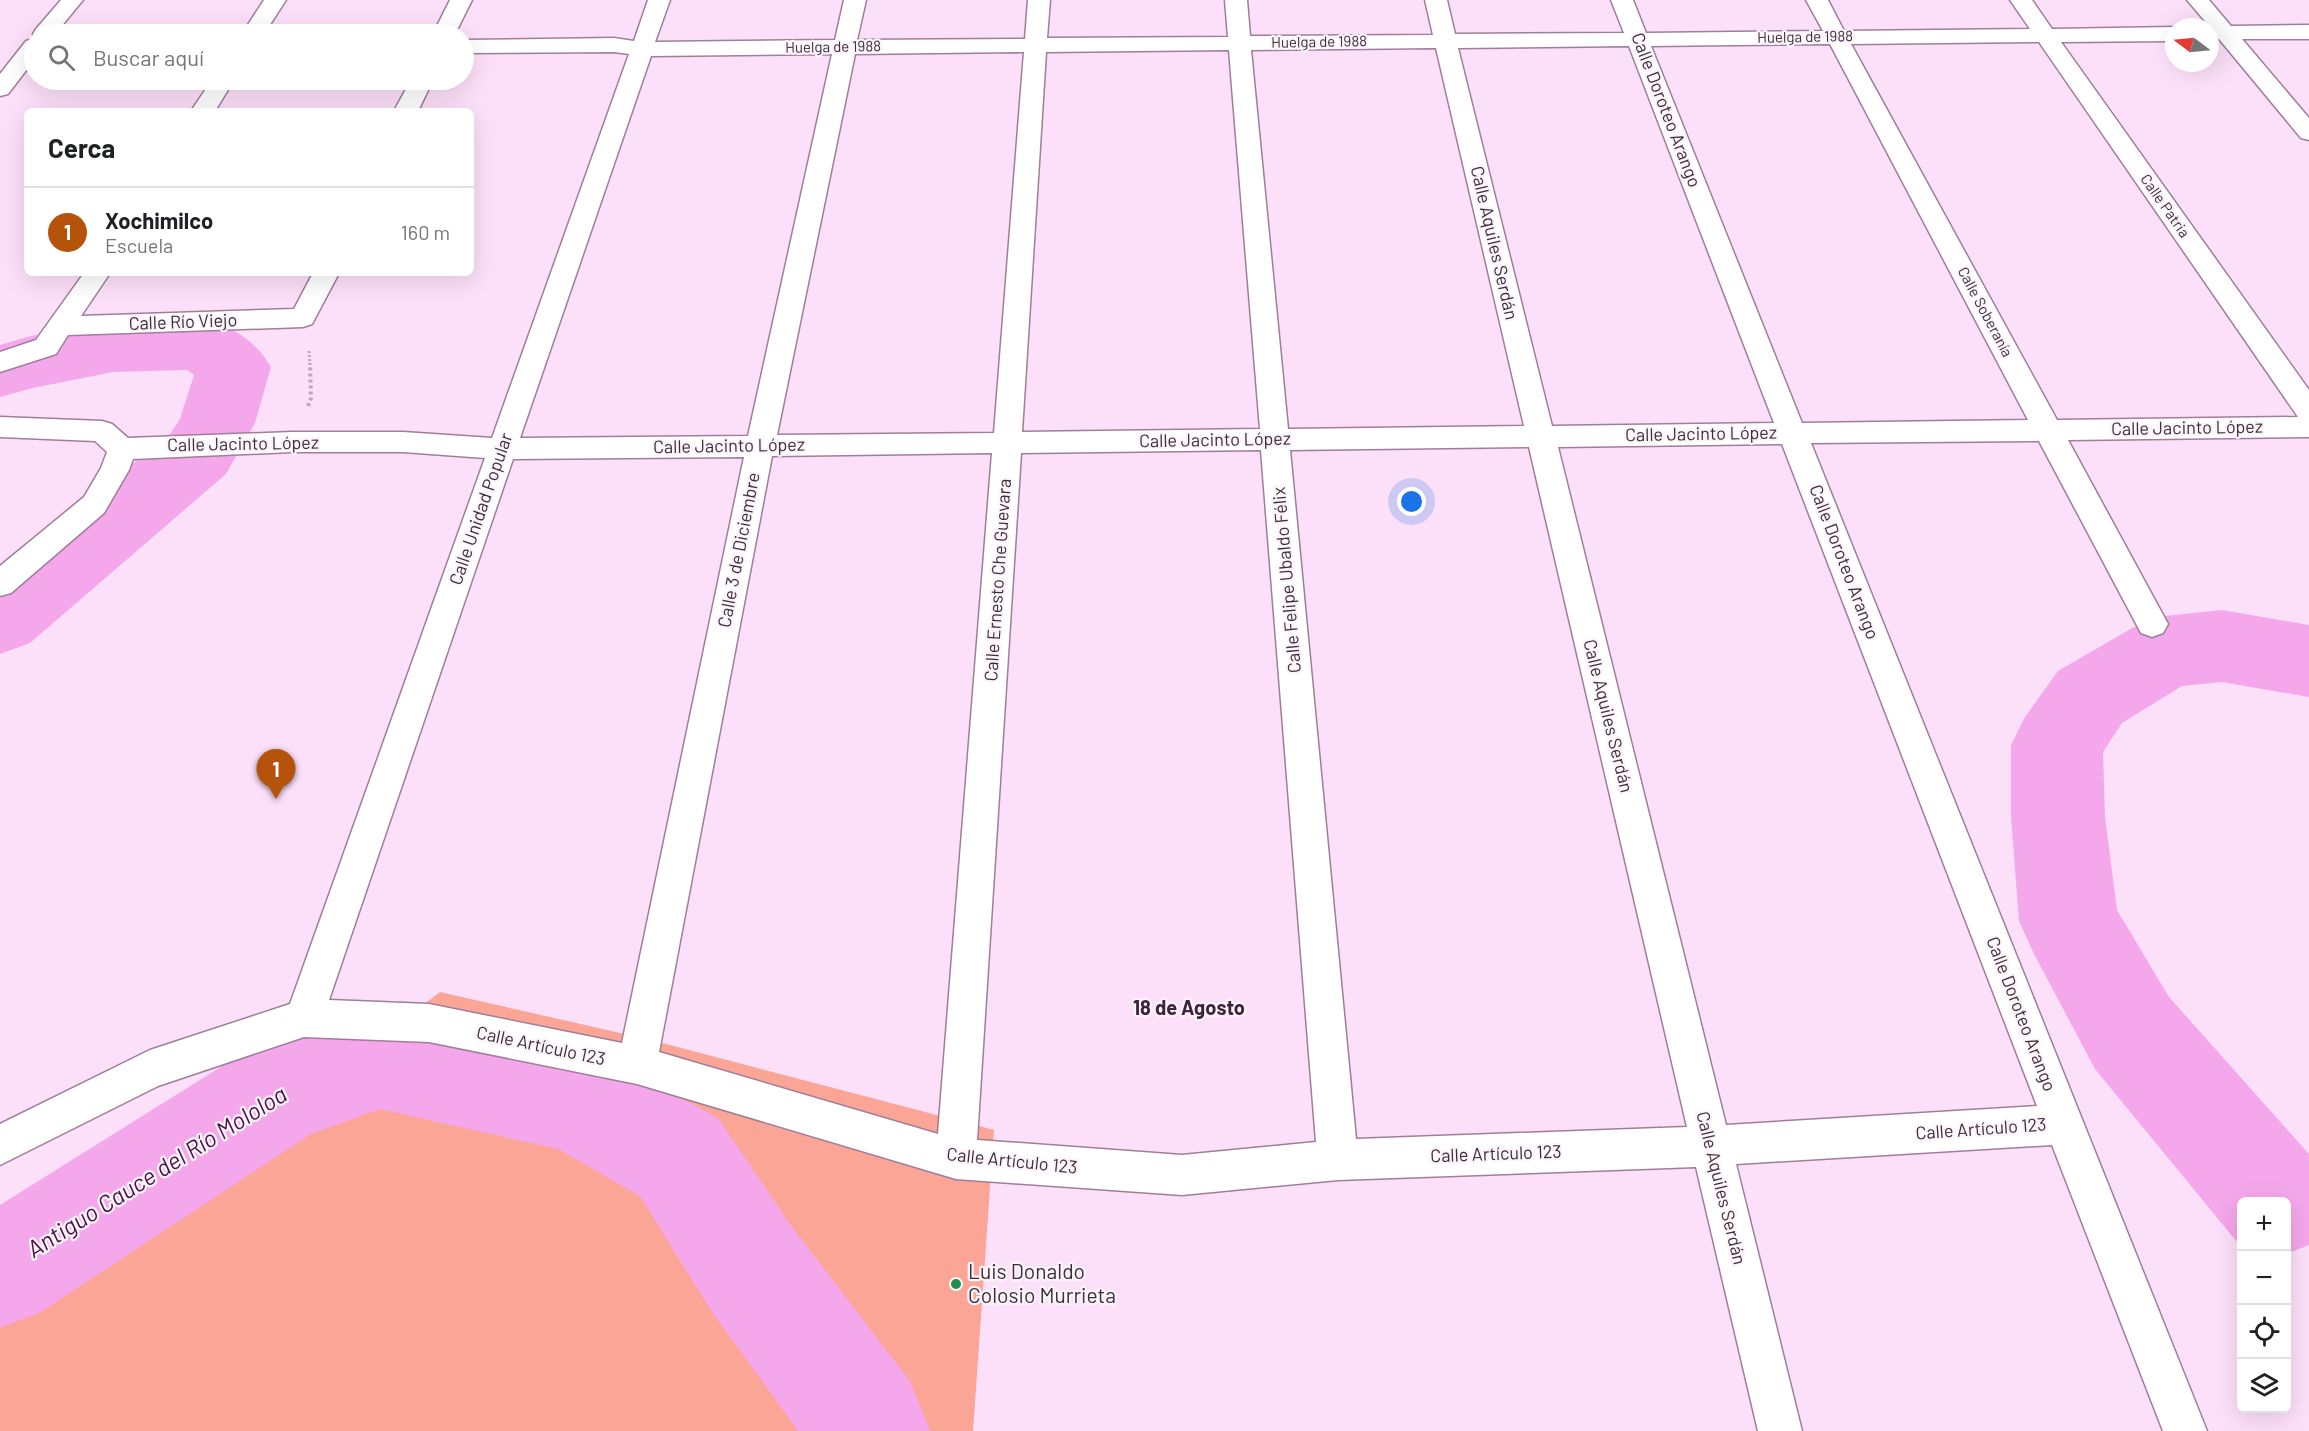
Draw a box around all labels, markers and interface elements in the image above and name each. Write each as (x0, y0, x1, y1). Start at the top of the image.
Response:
north arrow (2165, 18, 2219, 72)
search box (24, 24, 474, 90)
street label: Huelga de 1988 (1757, 26, 1853, 46)
street label: Calle Doroteo Arango (1627, 29, 1707, 190)
street label: Huelga de 1988 (1271, 31, 1367, 51)
street label: Huelga de 1988 (785, 36, 881, 56)
icon: search (45, 41, 78, 74)
text: Buscar aquí (93, 44, 204, 70)
text: Cerca (48, 132, 115, 163)
street label: Calle Aquiles Serdán (1467, 164, 1523, 322)
street label: Calle Patria (2137, 170, 2194, 241)
text: Xochimilco (105, 207, 213, 233)
text: 1 (64, 220, 71, 244)
text: 160 m (401, 220, 450, 244)
text: Escuela (105, 233, 173, 257)
street label: Calle Soberanía (1955, 263, 2017, 360)
street label: Calle Río Viejo (128, 308, 238, 334)
street label: Calle Jacinto López (2111, 415, 2263, 439)
street label: Calle Jacinto López (1625, 421, 1777, 445)
street label: Calle Jacinto López (1139, 427, 1291, 451)
street label: Calle Unidad Popular (444, 429, 517, 588)
street label: Calle Jacinto López (167, 431, 319, 455)
street label: Calle Jacinto López (653, 433, 805, 457)
street label: Calle 3 de Diciembre (712, 470, 764, 629)
street label: Calle Ernesto Che Guevara (979, 478, 1015, 682)
street label: Calle Doroteo Arango (1805, 481, 1885, 642)
street label: Calle Felipe Ubaldo Félix (1267, 486, 1305, 674)
your location (1397, 487, 1426, 516)
street label: Calle Aquiles Serdán (1579, 637, 1639, 795)
pin: 1 (256, 750, 296, 799)
street label: Calle Doroteo Arango (1982, 933, 2062, 1094)
district label: 18 de Agosto (1133, 995, 1245, 1019)
street label: Calle Artículo 123 (475, 1021, 608, 1069)
water label: Antiguo Cauce del Río Mololoa (21, 1079, 292, 1263)
street label: Calle Aquiles Serdán (1692, 1109, 1752, 1267)
street label: Calle Artículo 123 (1915, 1112, 2047, 1144)
street label: Calle Artículo 123 (1430, 1140, 1562, 1166)
street label: Calle Artículo 123 (946, 1142, 1079, 1178)
map controls (2237, 1197, 2291, 1413)
button: + (2237, 1197, 2291, 1251)
button: − (2237, 1251, 2291, 1305)
place label: Luis Donaldo Colosio Murrieta (968, 1258, 1116, 1307)
marker: Luis Donaldo Colosio Murrieta (949, 1277, 963, 1291)
button: locate (2237, 1305, 2291, 1359)
button: layers (2237, 1359, 2291, 1413)

